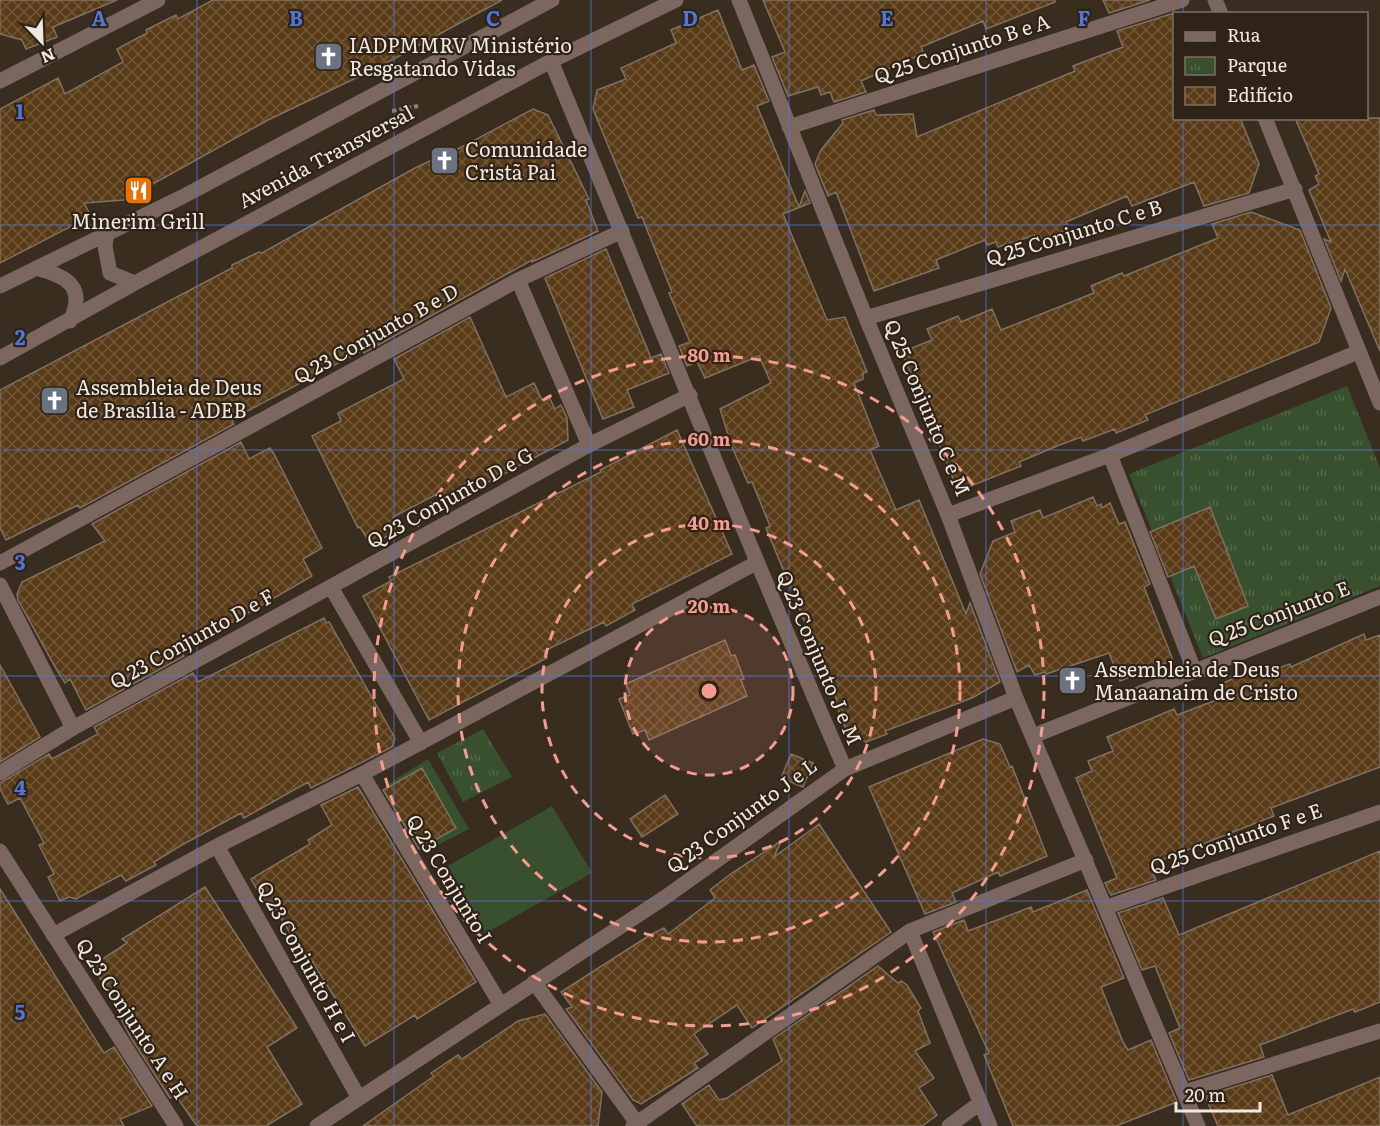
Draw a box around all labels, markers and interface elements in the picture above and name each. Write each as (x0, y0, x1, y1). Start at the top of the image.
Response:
text: A (91, 2, 107, 32)
text: B (289, 2, 303, 32)
text: C (486, 2, 500, 32)
text: D (682, 2, 698, 32)
text: E (880, 2, 894, 32)
text: F (1078, 2, 1091, 32)
street label: Q 25 Conjunto B e A (870, 4, 1053, 90)
north arrow (12, 12, 72, 72)
legend (1173, 12, 1368, 120)
text: Rua (1227, 21, 1261, 48)
place label: IADPMMRV Ministério Resgatando Vidas (349, 29, 572, 82)
church icon: IADPMMRV Ministério Resgatando Vidas (312, 41, 344, 73)
text: N (37, 43, 59, 70)
text: Parque (1227, 51, 1287, 78)
text: Edifício (1227, 81, 1293, 108)
text: 1 (16, 95, 24, 125)
street label: Avenida Transversal (232, 96, 418, 214)
place label: Comunidade Cristã Pai (465, 133, 587, 186)
church icon: Comunidade Cristã Pai (428, 145, 460, 177)
restaurant icon: Minerim Grill (122, 175, 154, 207)
street label: Q 25 Conjunto C e B (982, 190, 1165, 272)
place label: Minerim Grill (71, 205, 205, 235)
street label: Q 23 Conjunto B e D (287, 274, 463, 390)
street label: Q 25 Conjunto C e M (878, 314, 980, 500)
text: 2 (15, 321, 26, 351)
text: 80 m (687, 341, 731, 368)
place label: Assembleia de Deus de Brasília - ADEB (76, 371, 262, 424)
church icon: Assembleia de Deus de Brasília - ADEB (39, 384, 71, 416)
text: 60 m (687, 425, 731, 452)
street label: Q 23 Conjunto D e G (360, 438, 538, 555)
text: 40 m (687, 509, 731, 536)
text: 3 (14, 546, 26, 576)
street label: Q 23 Conjunto J e M (770, 565, 871, 749)
street label: Q 25 Conjunto E (1203, 571, 1354, 653)
street label: Q 23 Conjunto D e F (103, 580, 279, 695)
text: 20 m (688, 592, 730, 619)
place label: Assembleia de Deus Manaanaim de Cristo (1094, 653, 1298, 706)
church icon: Assembleia de Deus Manaanaim de Cristo (1057, 665, 1089, 697)
centre of rings (699, 681, 719, 701)
street label: Q 23 Conjunto J e L (659, 749, 822, 879)
text: 4 (14, 771, 26, 801)
street label: Q 25 Conjunto F e E (1145, 794, 1326, 881)
street label: Q 23 Conjunto I (400, 808, 501, 948)
street label: Q 23 Conjunto H e I (251, 875, 365, 1047)
street label: Q 23 Conjunto A e H (70, 931, 197, 1105)
text: 5 (15, 996, 26, 1026)
scale bar (1176, 1075, 1260, 1113)
text: 20 m (1185, 1081, 1226, 1108)

